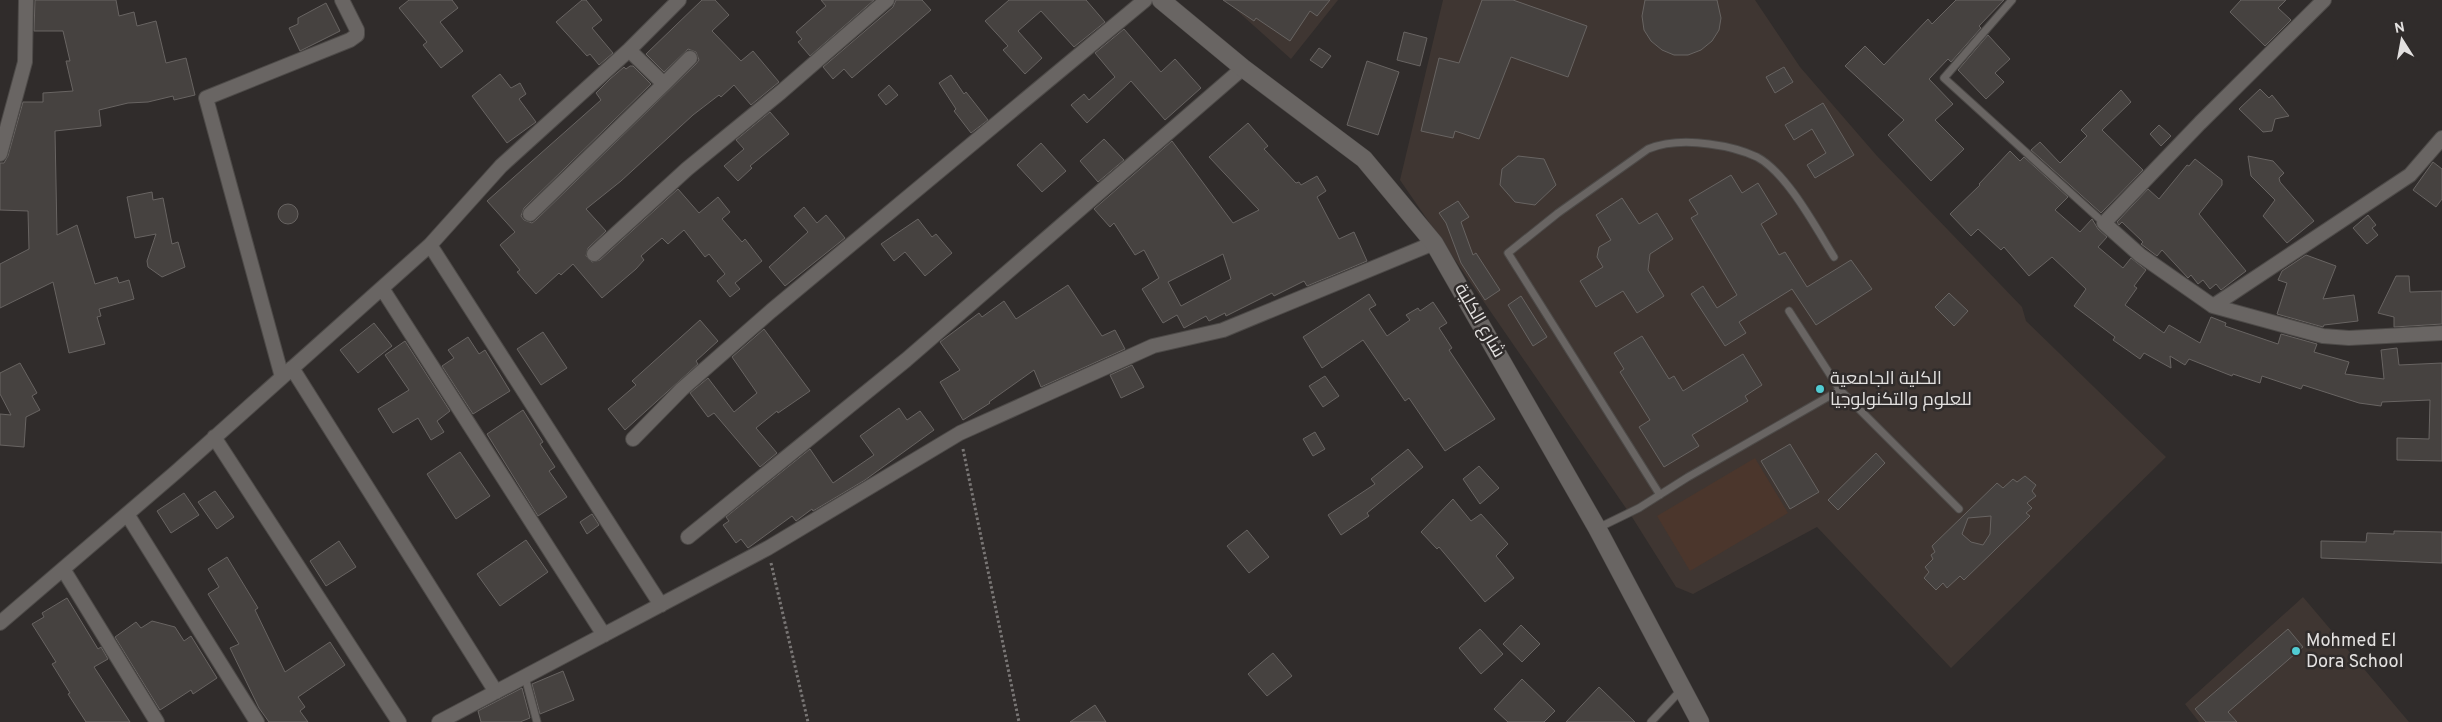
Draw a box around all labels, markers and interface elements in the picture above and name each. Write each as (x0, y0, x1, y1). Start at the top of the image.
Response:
north arrow (2377, 15, 2427, 65)
text: N (2393, 19, 2406, 38)
street label: شارع الكلية (1449, 280, 1509, 362)
place label: الكلية الجامعية للعلوم والتكنولوجيا (1830, 368, 1972, 412)
marker: الكلية الجامعية للعلوم والتكنولوجيا (1814, 383, 1826, 395)
place label: Mohmed El Dora School (2306, 630, 2403, 674)
marker: Mohmed El Dora School (2290, 645, 2302, 657)

